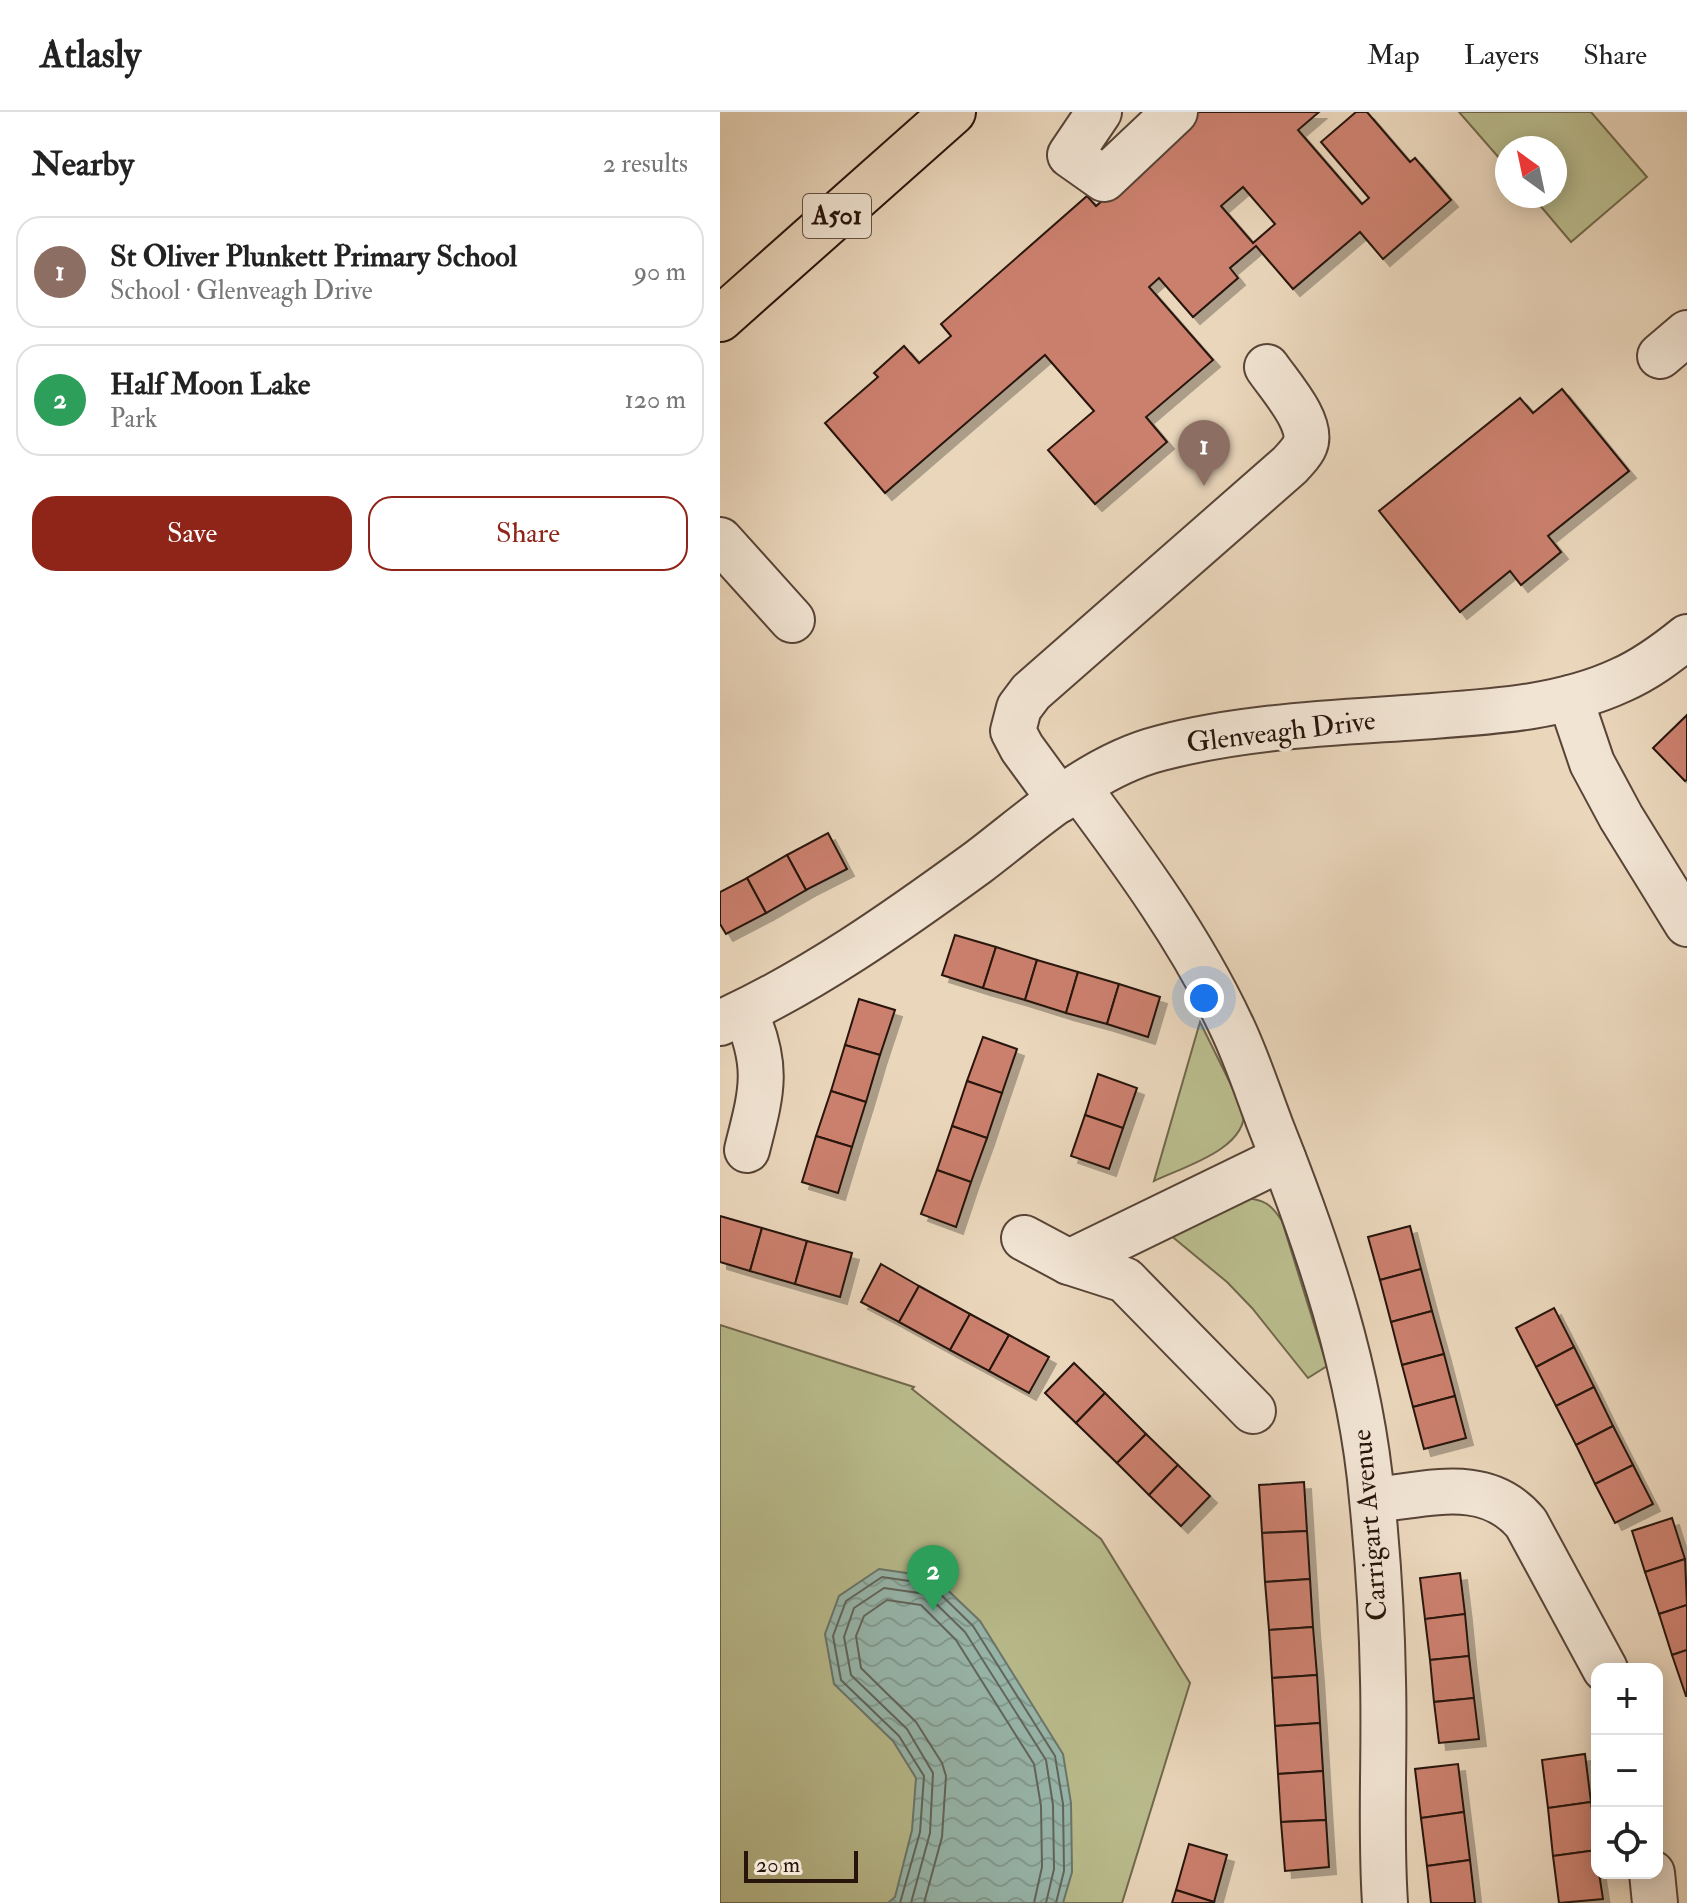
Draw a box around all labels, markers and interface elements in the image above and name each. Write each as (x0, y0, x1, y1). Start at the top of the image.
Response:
text: Atlasly (40, 31, 141, 79)
text: Map (1367, 38, 1420, 73)
text: Layers (1464, 38, 1539, 73)
text: Share (1583, 38, 1647, 73)
north arrow (1495, 136, 1567, 208)
text: Nearby (32, 143, 134, 186)
text: 2 results (603, 148, 688, 180)
road number: A501 (803, 194, 871, 238)
text: St Oliver Plunkett Primary School (110, 238, 517, 275)
text: 1 (55, 256, 65, 288)
text: 90 m (634, 256, 686, 288)
text: School · Glenveagh Drive (110, 275, 373, 307)
text: Half Moon Lake (110, 366, 310, 403)
text: 2 (53, 384, 67, 416)
text: 120 m (625, 384, 686, 416)
text: Park (110, 403, 157, 435)
pin: 1 (1178, 420, 1230, 486)
button: Save (32, 496, 352, 571)
button: Share (368, 496, 688, 571)
street label: Glenveagh Drive (1185, 703, 1378, 761)
your location (1184, 978, 1224, 1018)
street label: Carrigart Avenue (1344, 1428, 1396, 1622)
pin: 2 (907, 1545, 959, 1611)
map controls (1591, 1663, 1663, 1879)
button: + (1591, 1663, 1663, 1735)
button: − (1591, 1735, 1663, 1807)
button: locate (1591, 1807, 1663, 1879)
scale bar (744, 1847, 858, 1883)
text: 20 m (756, 1851, 800, 1879)

